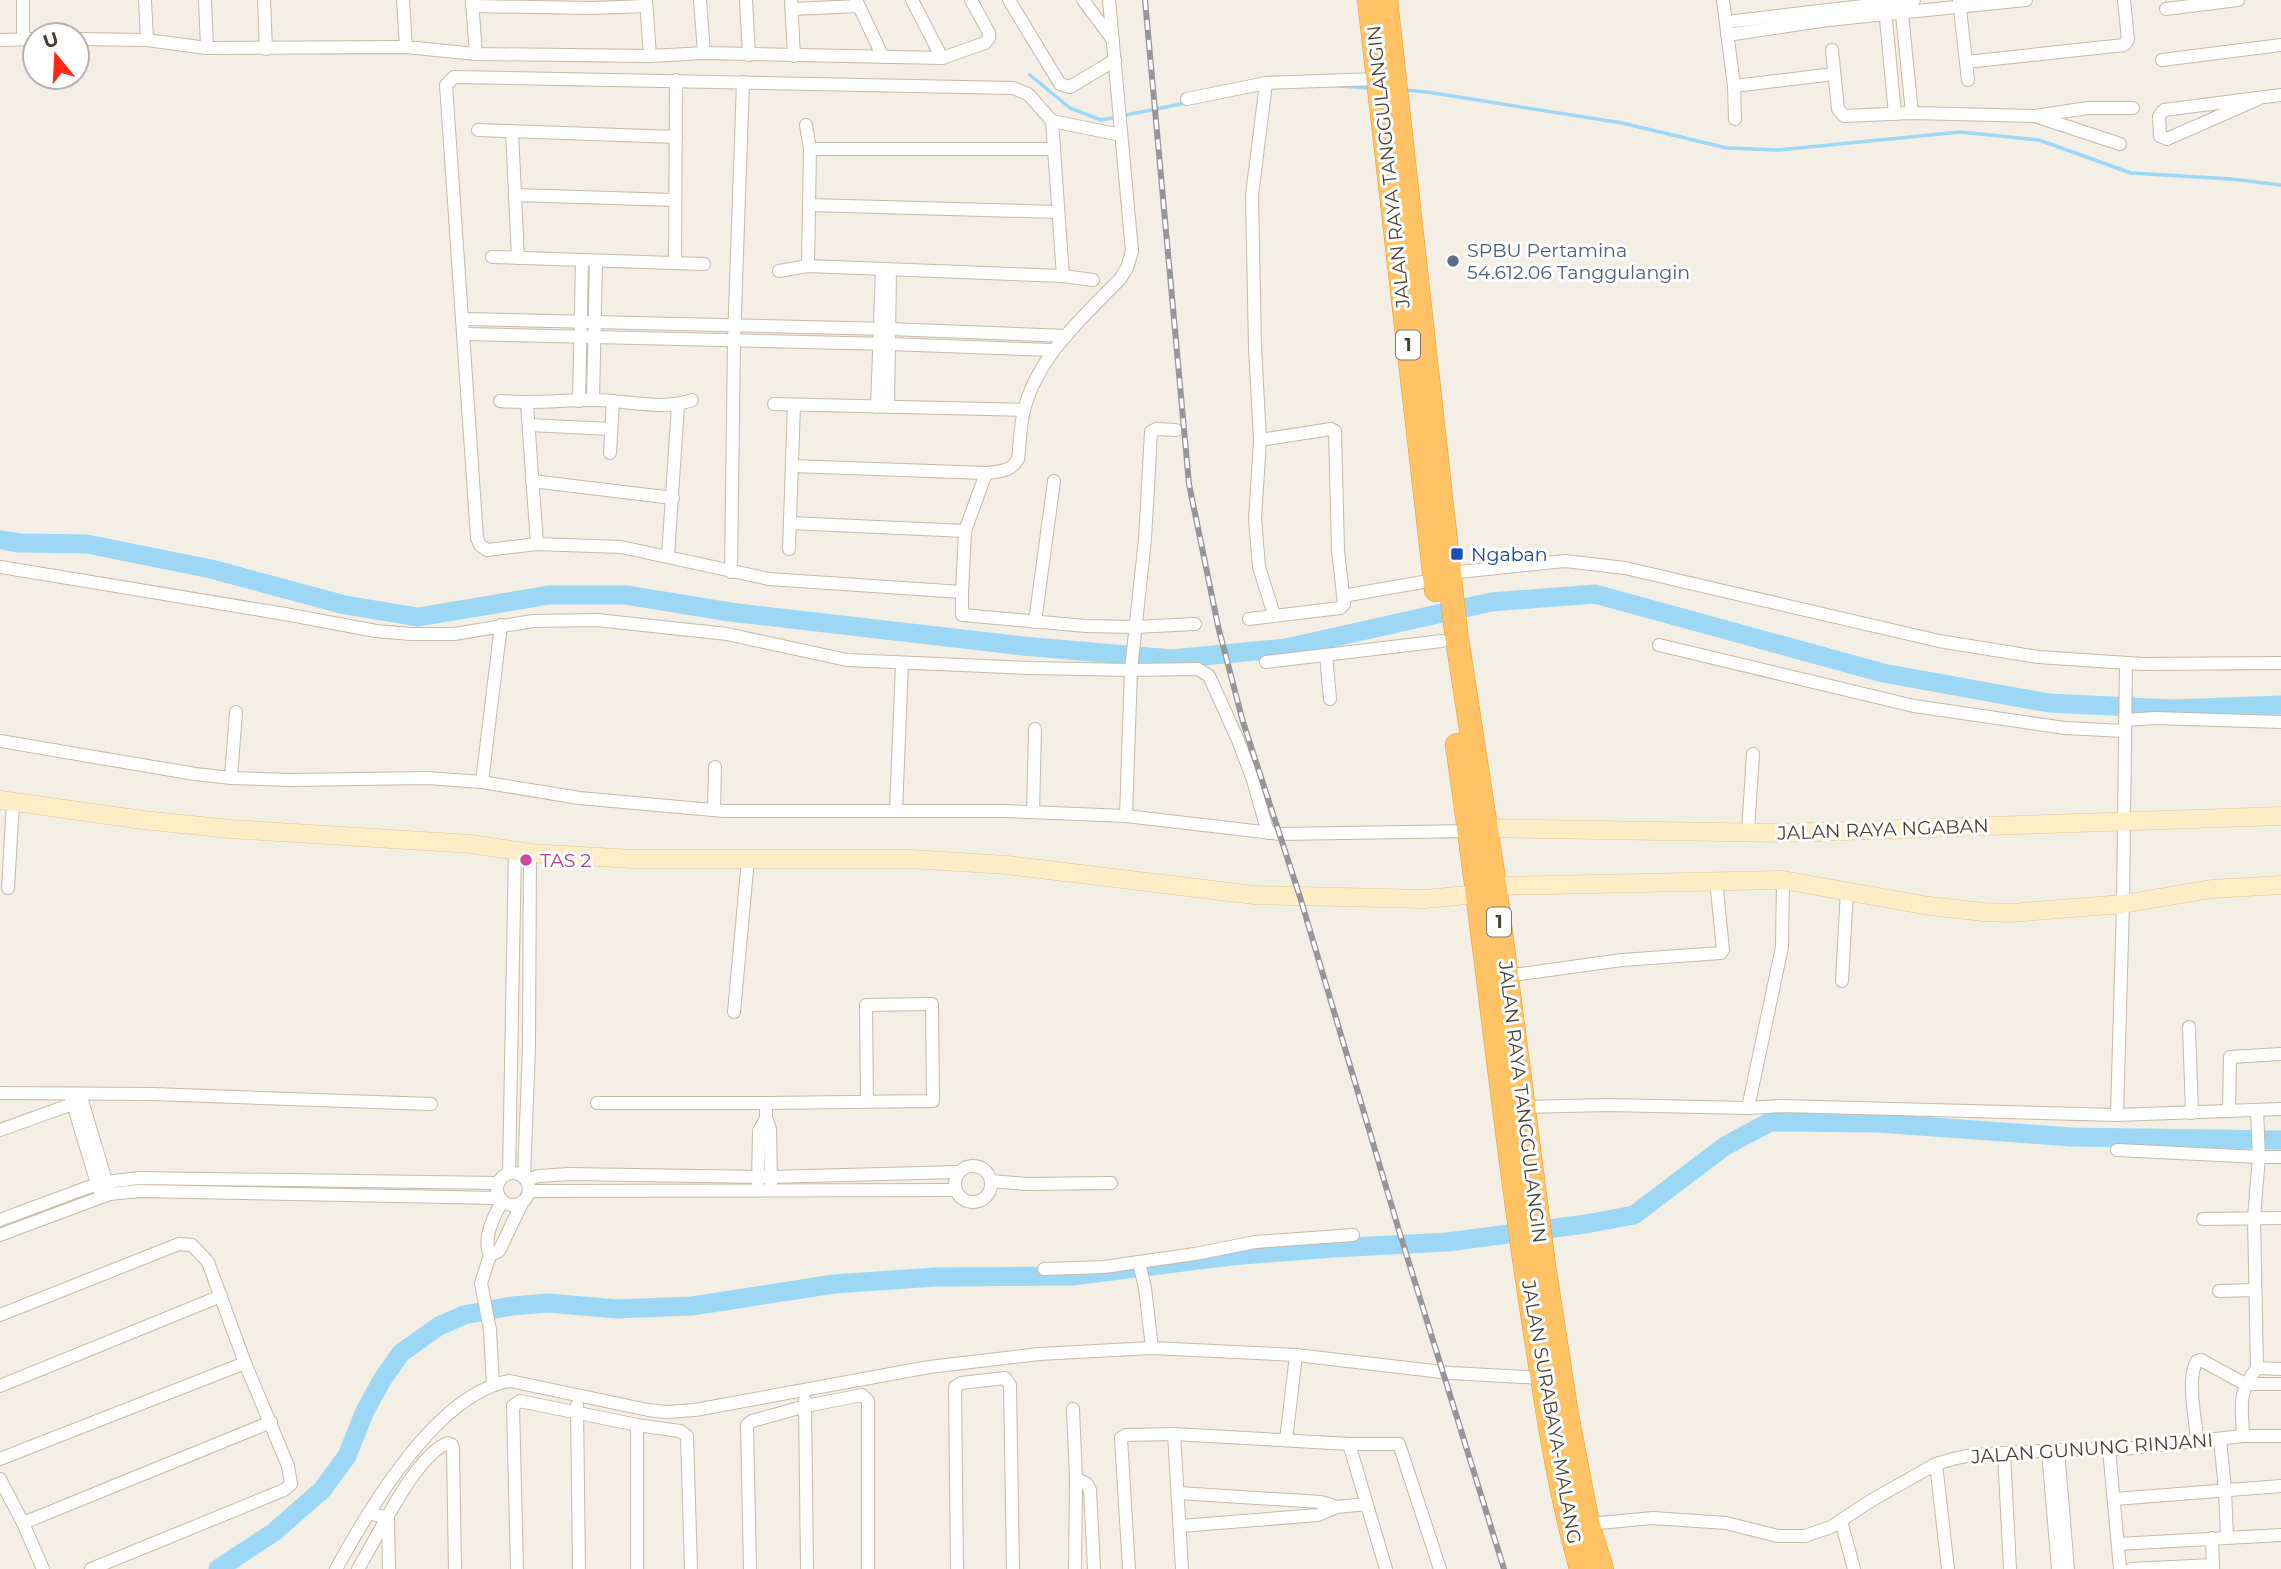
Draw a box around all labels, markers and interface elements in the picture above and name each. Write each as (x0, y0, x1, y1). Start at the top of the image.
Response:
north arrow (21, 21, 91, 91)
street label: JALAN RAYA TANGGULANGIN (1362, 24, 1415, 310)
text: U (40, 27, 62, 54)
place label: SPBU Pertamina 54.612.06 Tanggulangin (1467, 239, 1690, 284)
marker: SPBU Pertamina 54.612.06 Tanggulangin (1445, 253, 1461, 269)
road number: 1 (1396, 330, 1420, 360)
place label: Ngaban (1471, 543, 1548, 566)
marker: Ngaban (1449, 546, 1465, 562)
street label: JALAN RAYA NGABAN (1776, 814, 1989, 845)
place label: TAS 2 (540, 849, 592, 872)
marker: TAS 2 (518, 852, 534, 868)
road number: 1 (1487, 908, 1511, 937)
street label: JALAN RAYA TANGGULANGIN (1494, 959, 1551, 1245)
street label: JALAN SURABAYA-MALANG (1517, 1277, 1586, 1546)
street label: JALAN GUNUNG RINJANI (1969, 1429, 2214, 1468)

